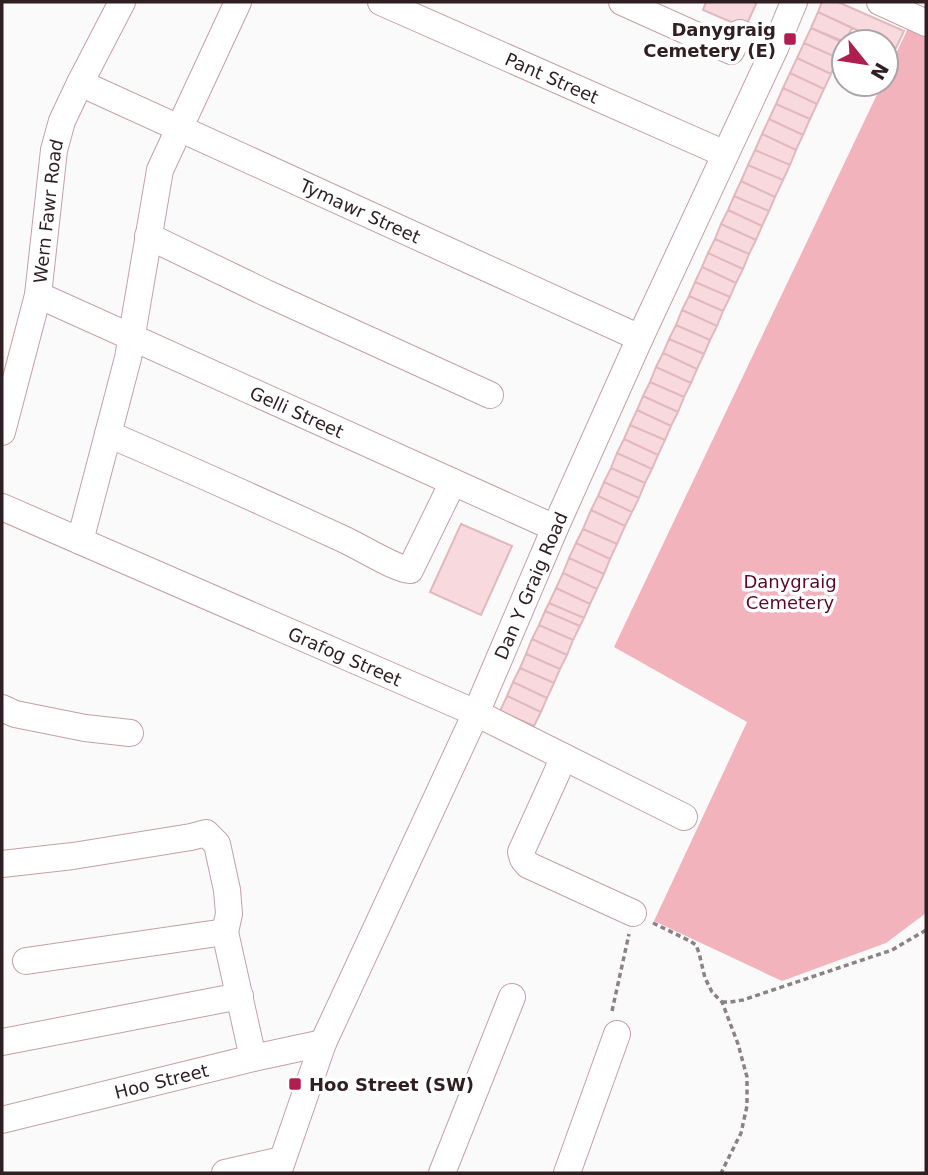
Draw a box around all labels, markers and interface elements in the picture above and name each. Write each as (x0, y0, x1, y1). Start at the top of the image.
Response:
place label: Danygraig Cemetery (E) (643, 19, 776, 61)
north arrow (830, 28, 900, 98)
marker: Danygraig Cemetery (E) (782, 31, 798, 47)
street label: Pant Street (502, 48, 602, 107)
text: N (866, 59, 893, 84)
street label: Wern Fawr Road (29, 137, 67, 284)
street label: Tymawr Street (296, 174, 424, 247)
street label: Gelli Street (247, 381, 347, 442)
street label: Dan Y Graig Road (490, 508, 571, 662)
park label: Danygraig Cemetery (743, 571, 837, 613)
street label: Grafog Street (285, 622, 405, 690)
street label: Hoo Street (112, 1059, 210, 1102)
place label: Hoo Street (SW) (309, 1074, 474, 1095)
marker: Hoo Street (SW) (287, 1076, 303, 1092)

